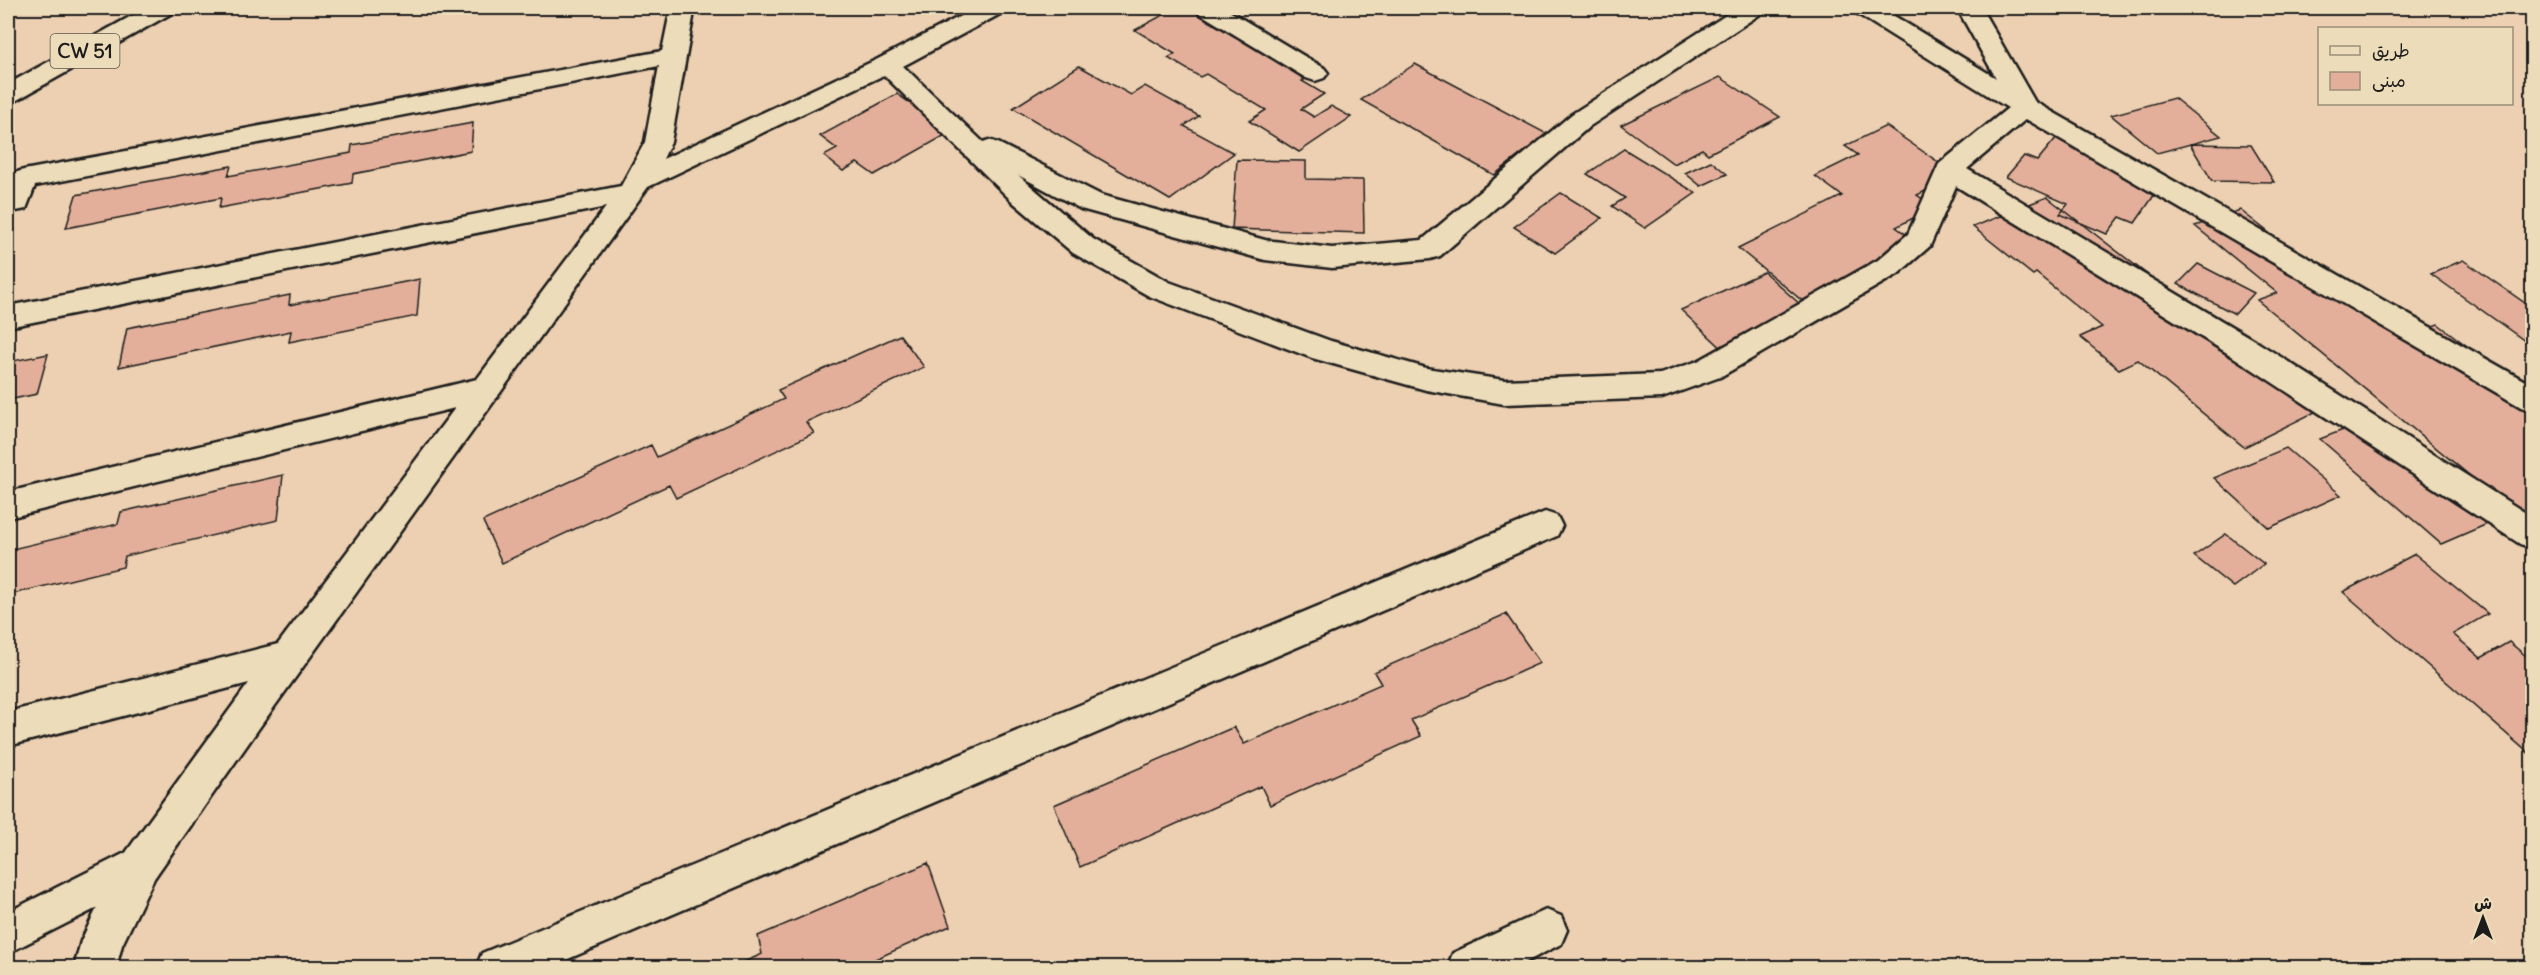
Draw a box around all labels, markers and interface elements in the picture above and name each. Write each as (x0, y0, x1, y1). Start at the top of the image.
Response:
legend (2318, 27, 2513, 105)
road number: CW 51 (50, 34, 119, 68)
text: طريق (2372, 39, 2410, 62)
text: مبنى (2372, 69, 2406, 92)
north arrow (2453, 888, 2513, 948)
text: ش (2474, 893, 2492, 913)

